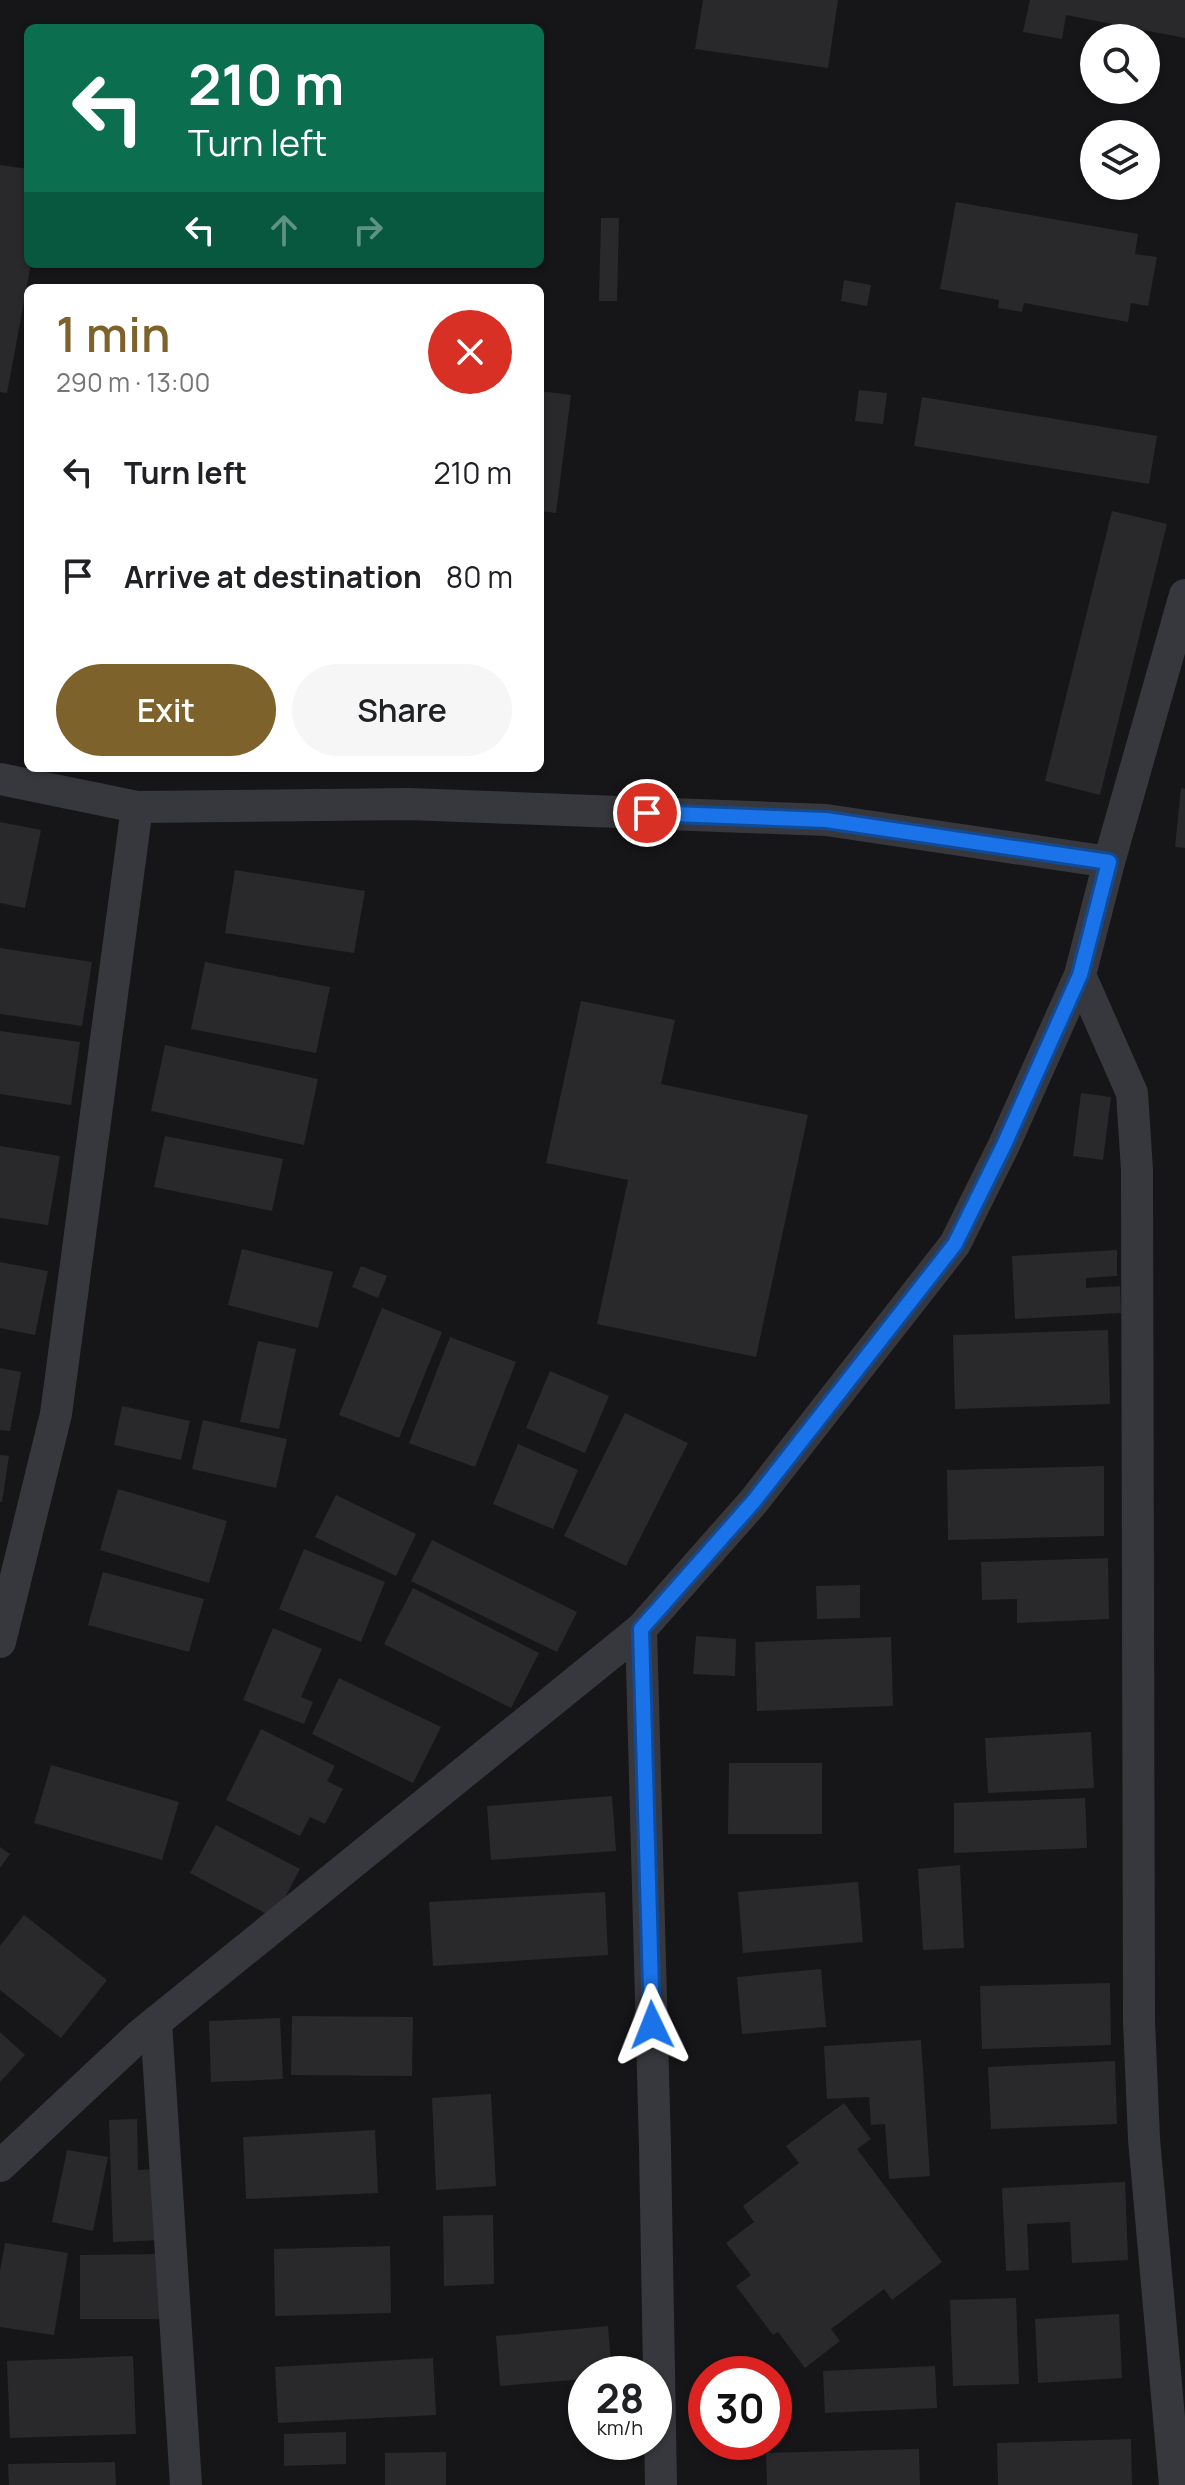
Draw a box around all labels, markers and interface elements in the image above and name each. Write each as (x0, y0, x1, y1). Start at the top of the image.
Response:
map controls (1080, 24, 1160, 200)
button: search (1080, 24, 1160, 104)
text: 210 m (188, 45, 344, 122)
icon: left (56, 56, 160, 160)
text: Turn left (188, 118, 327, 167)
button: layers (1080, 120, 1160, 200)
icon: left (178, 208, 222, 252)
icon: ahead (262, 208, 306, 252)
icon: right (346, 208, 390, 252)
text: 1 min (56, 301, 170, 366)
button: close (428, 310, 512, 394)
text: 290 m · 13:00 (56, 364, 210, 400)
icon: left (56, 450, 100, 494)
text: Turn left (124, 452, 247, 493)
text: 210 m (433, 452, 512, 493)
icon: arrive (56, 554, 100, 598)
text: Arrive at destination (124, 556, 422, 597)
text: 80 m (446, 556, 513, 597)
button: Exit (56, 664, 276, 756)
button: Share (292, 664, 512, 756)
pin (613, 779, 681, 847)
icon: arrive (625, 791, 669, 835)
position arrow (610, 1983, 694, 2067)
speed limit sign: 30 (688, 2356, 792, 2460)
text: 28 (596, 2370, 644, 2425)
text: km/h (597, 2414, 643, 2441)

